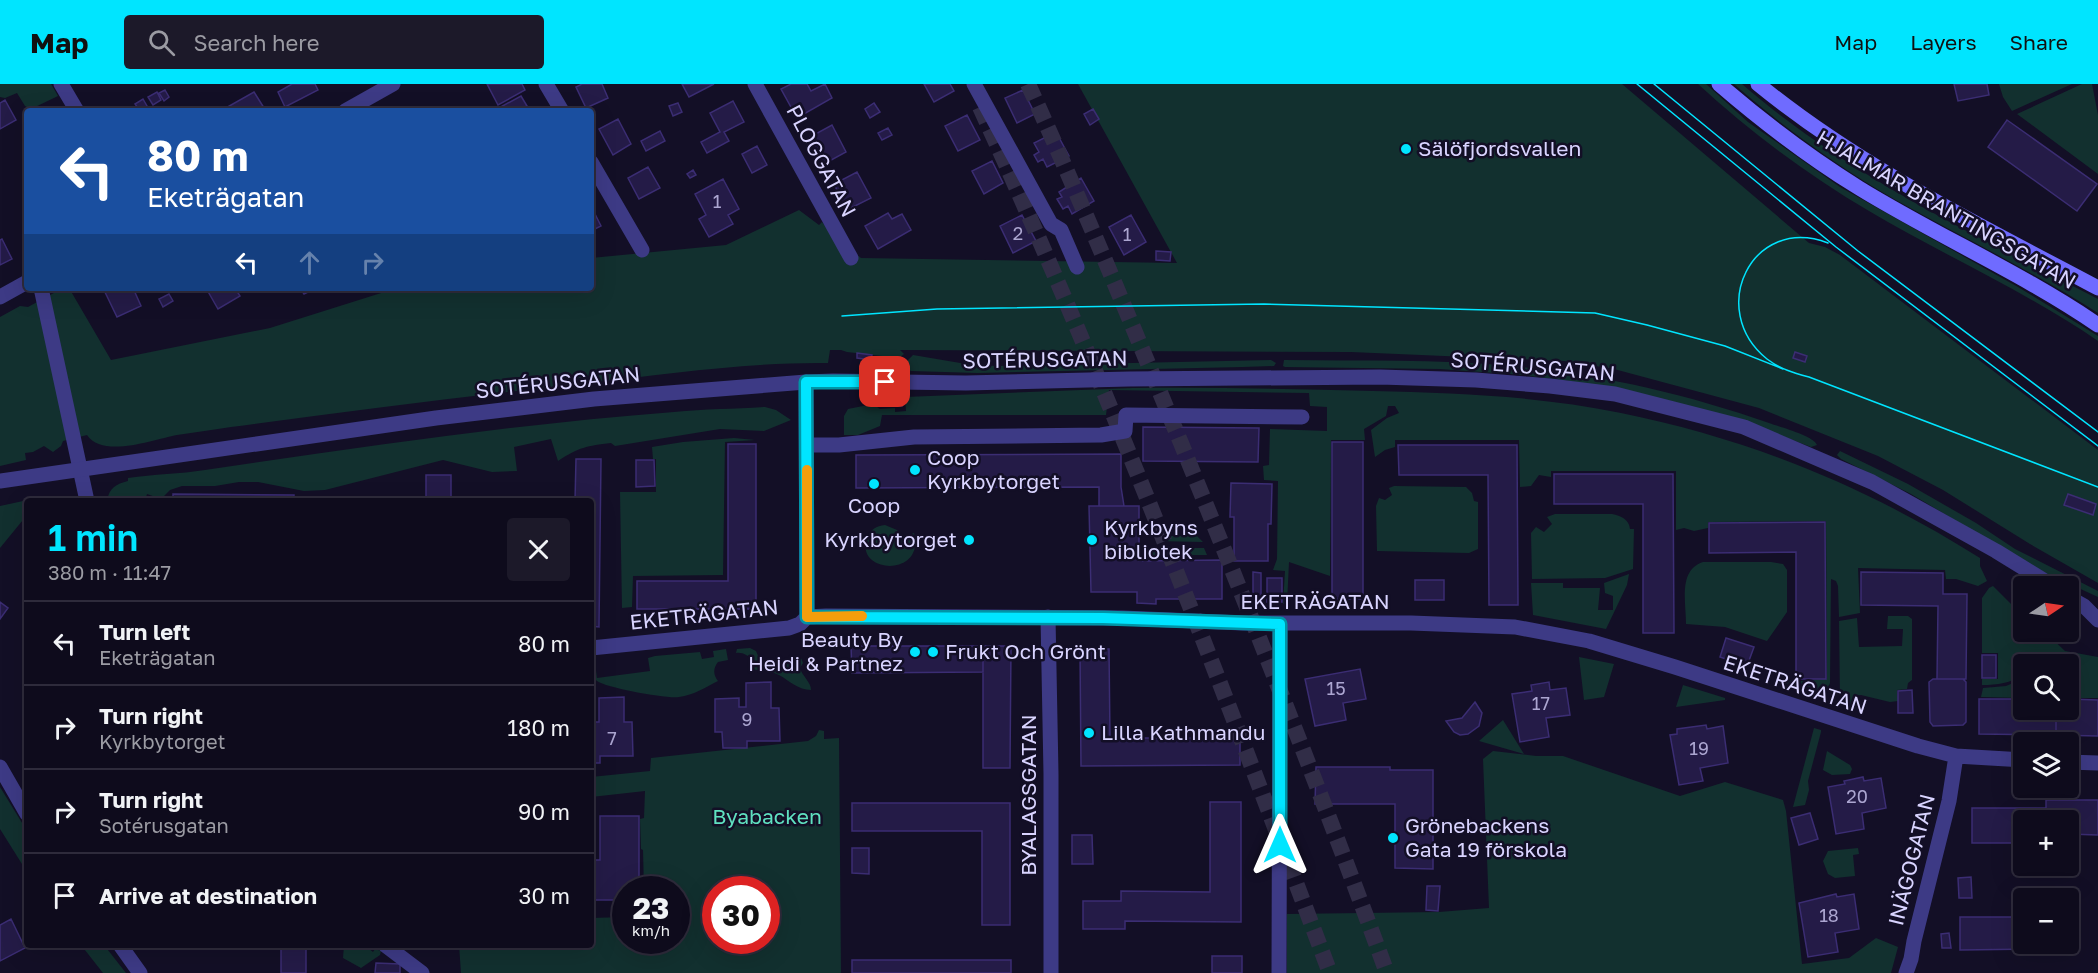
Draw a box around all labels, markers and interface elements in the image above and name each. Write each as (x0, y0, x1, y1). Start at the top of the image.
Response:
search box (124, 15, 544, 69)
text: Map (30, 26, 88, 59)
icon: search (145, 26, 178, 59)
text: Search here (193, 29, 319, 56)
text: Map (1834, 29, 1877, 55)
text: Layers (1910, 29, 1977, 55)
text: Share (2010, 29, 2068, 55)
street label: PLOGGATAN (781, 100, 862, 221)
street label: HJALMAR BRANTINGSGATAN (1812, 124, 2081, 294)
text: 80 m (147, 130, 248, 180)
icon: left (48, 132, 126, 210)
place label: Sälöfjordsvallen (1418, 135, 1581, 161)
marker: Sälöfjordsvallen (1399, 142, 1413, 156)
text: Eketrägatan (147, 181, 304, 213)
house number: 1 (713, 190, 722, 212)
house number: 2 (1013, 222, 1023, 244)
house number: 1 (1123, 223, 1132, 245)
icon: left (230, 246, 263, 279)
icon: ahead (293, 246, 326, 279)
icon: right (356, 246, 389, 279)
street label: SOTÉRUSGATAN (962, 345, 1128, 373)
street label: SOTÉRUSGATAN (1450, 346, 1617, 386)
pin (859, 356, 910, 407)
street label: SOTÉRUSGATAN (474, 360, 641, 404)
icon: arrive (868, 365, 901, 398)
place label: Coop Kyrkbytorget (927, 444, 1060, 494)
marker: Coop Kyrkbytorget (908, 463, 922, 477)
marker: Coop (867, 477, 881, 491)
place label: Coop (848, 492, 900, 518)
place label: Kyrkbyns bibliotek (1104, 514, 1198, 564)
text: 1 min (48, 516, 138, 559)
button: close (507, 518, 570, 581)
place label: Kyrkbytorget (824, 526, 957, 552)
marker: Kyrkbytorget (962, 533, 976, 547)
marker: Kyrkbyns bibliotek (1085, 533, 1099, 547)
text: 380 m · 11:47 (48, 560, 171, 584)
north arrow (2013, 576, 2079, 642)
map controls (2013, 576, 2079, 954)
street label: EKETRÄGATAN (1240, 588, 1390, 614)
street label: EKETRÄGATAN (628, 593, 780, 635)
text: Turn left (99, 618, 190, 645)
place label: Beauty By Heidi & Partnez (748, 626, 903, 676)
icon: left (48, 627, 81, 660)
text: 80 m (518, 630, 570, 657)
place label: Frukt Och Grönt (945, 638, 1106, 664)
text: Eketrägatan (99, 645, 216, 669)
marker: Beauty By Heidi & Partnez (908, 645, 922, 659)
marker: Frukt Och Grönt (926, 645, 940, 659)
street label: EKETRÄGATAN (1720, 649, 1870, 719)
button: search (2013, 654, 2079, 720)
house number: 15 (1326, 677, 1346, 699)
house number: 17 (1532, 692, 1550, 714)
text: Turn right (99, 702, 203, 729)
house number: 9 (742, 708, 752, 730)
icon: right (48, 711, 81, 744)
text: 180 m (507, 714, 570, 741)
street label: BYALAGSGATAN (1015, 714, 1041, 876)
place label: Lilla Kathmandu (1101, 719, 1265, 745)
marker: Lilla Kathmandu (1082, 726, 1096, 740)
house number: 7 (607, 727, 617, 749)
text: Kyrkbytorget (99, 729, 226, 753)
button: layers (2013, 732, 2079, 798)
house number: 19 (1689, 737, 1709, 759)
house number: 20 (1846, 785, 1868, 807)
text: Turn right (99, 786, 203, 813)
street label: INÄGOGATAN (1882, 791, 1940, 928)
icon: right (48, 795, 81, 828)
text: 90 m (518, 798, 570, 825)
park label: Byabacken (712, 803, 822, 829)
button: + (2013, 810, 2079, 876)
place label: Grönebackens Gata 19 förskola (1405, 812, 1567, 862)
text: Sotérusgatan (99, 813, 229, 837)
position arrow (1248, 813, 1312, 877)
marker: Grönebackens Gata 19 förskola (1386, 831, 1400, 845)
speed limit sign: 30 (702, 876, 780, 954)
icon: arrive (48, 879, 81, 912)
text: Arrive at destination (99, 882, 317, 909)
text: 30 m (519, 882, 570, 909)
button: − (2013, 888, 2079, 954)
text: 23 (633, 890, 669, 926)
house number: 18 (1819, 904, 1839, 926)
text: km/h (632, 921, 670, 939)

